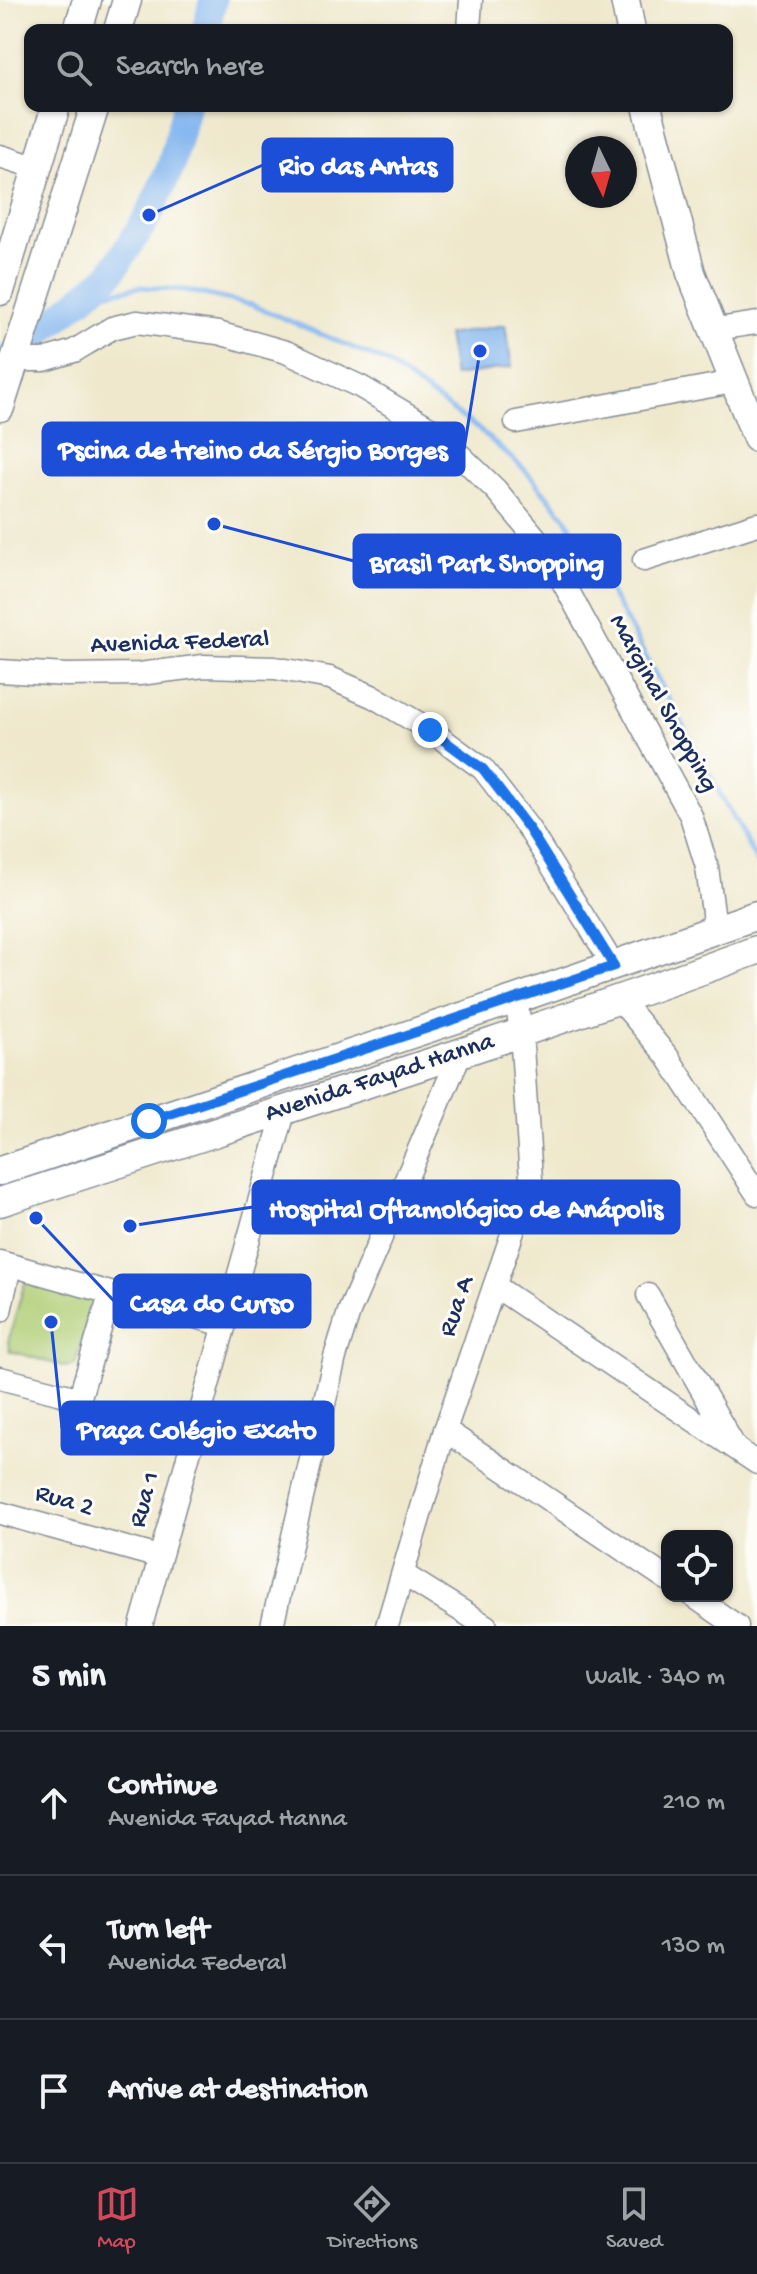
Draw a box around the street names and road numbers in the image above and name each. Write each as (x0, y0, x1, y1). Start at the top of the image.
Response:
street label: Marginal Shopping (600, 610, 724, 798)
street label: Avenida Federal (90, 625, 270, 663)
street label: Avenida Fayad Hanna (262, 1027, 500, 1131)
street label: Rua A (433, 1271, 483, 1341)
street label: Rua 1 (123, 1468, 169, 1532)
street label: Rua 2 (31, 1479, 97, 1525)

